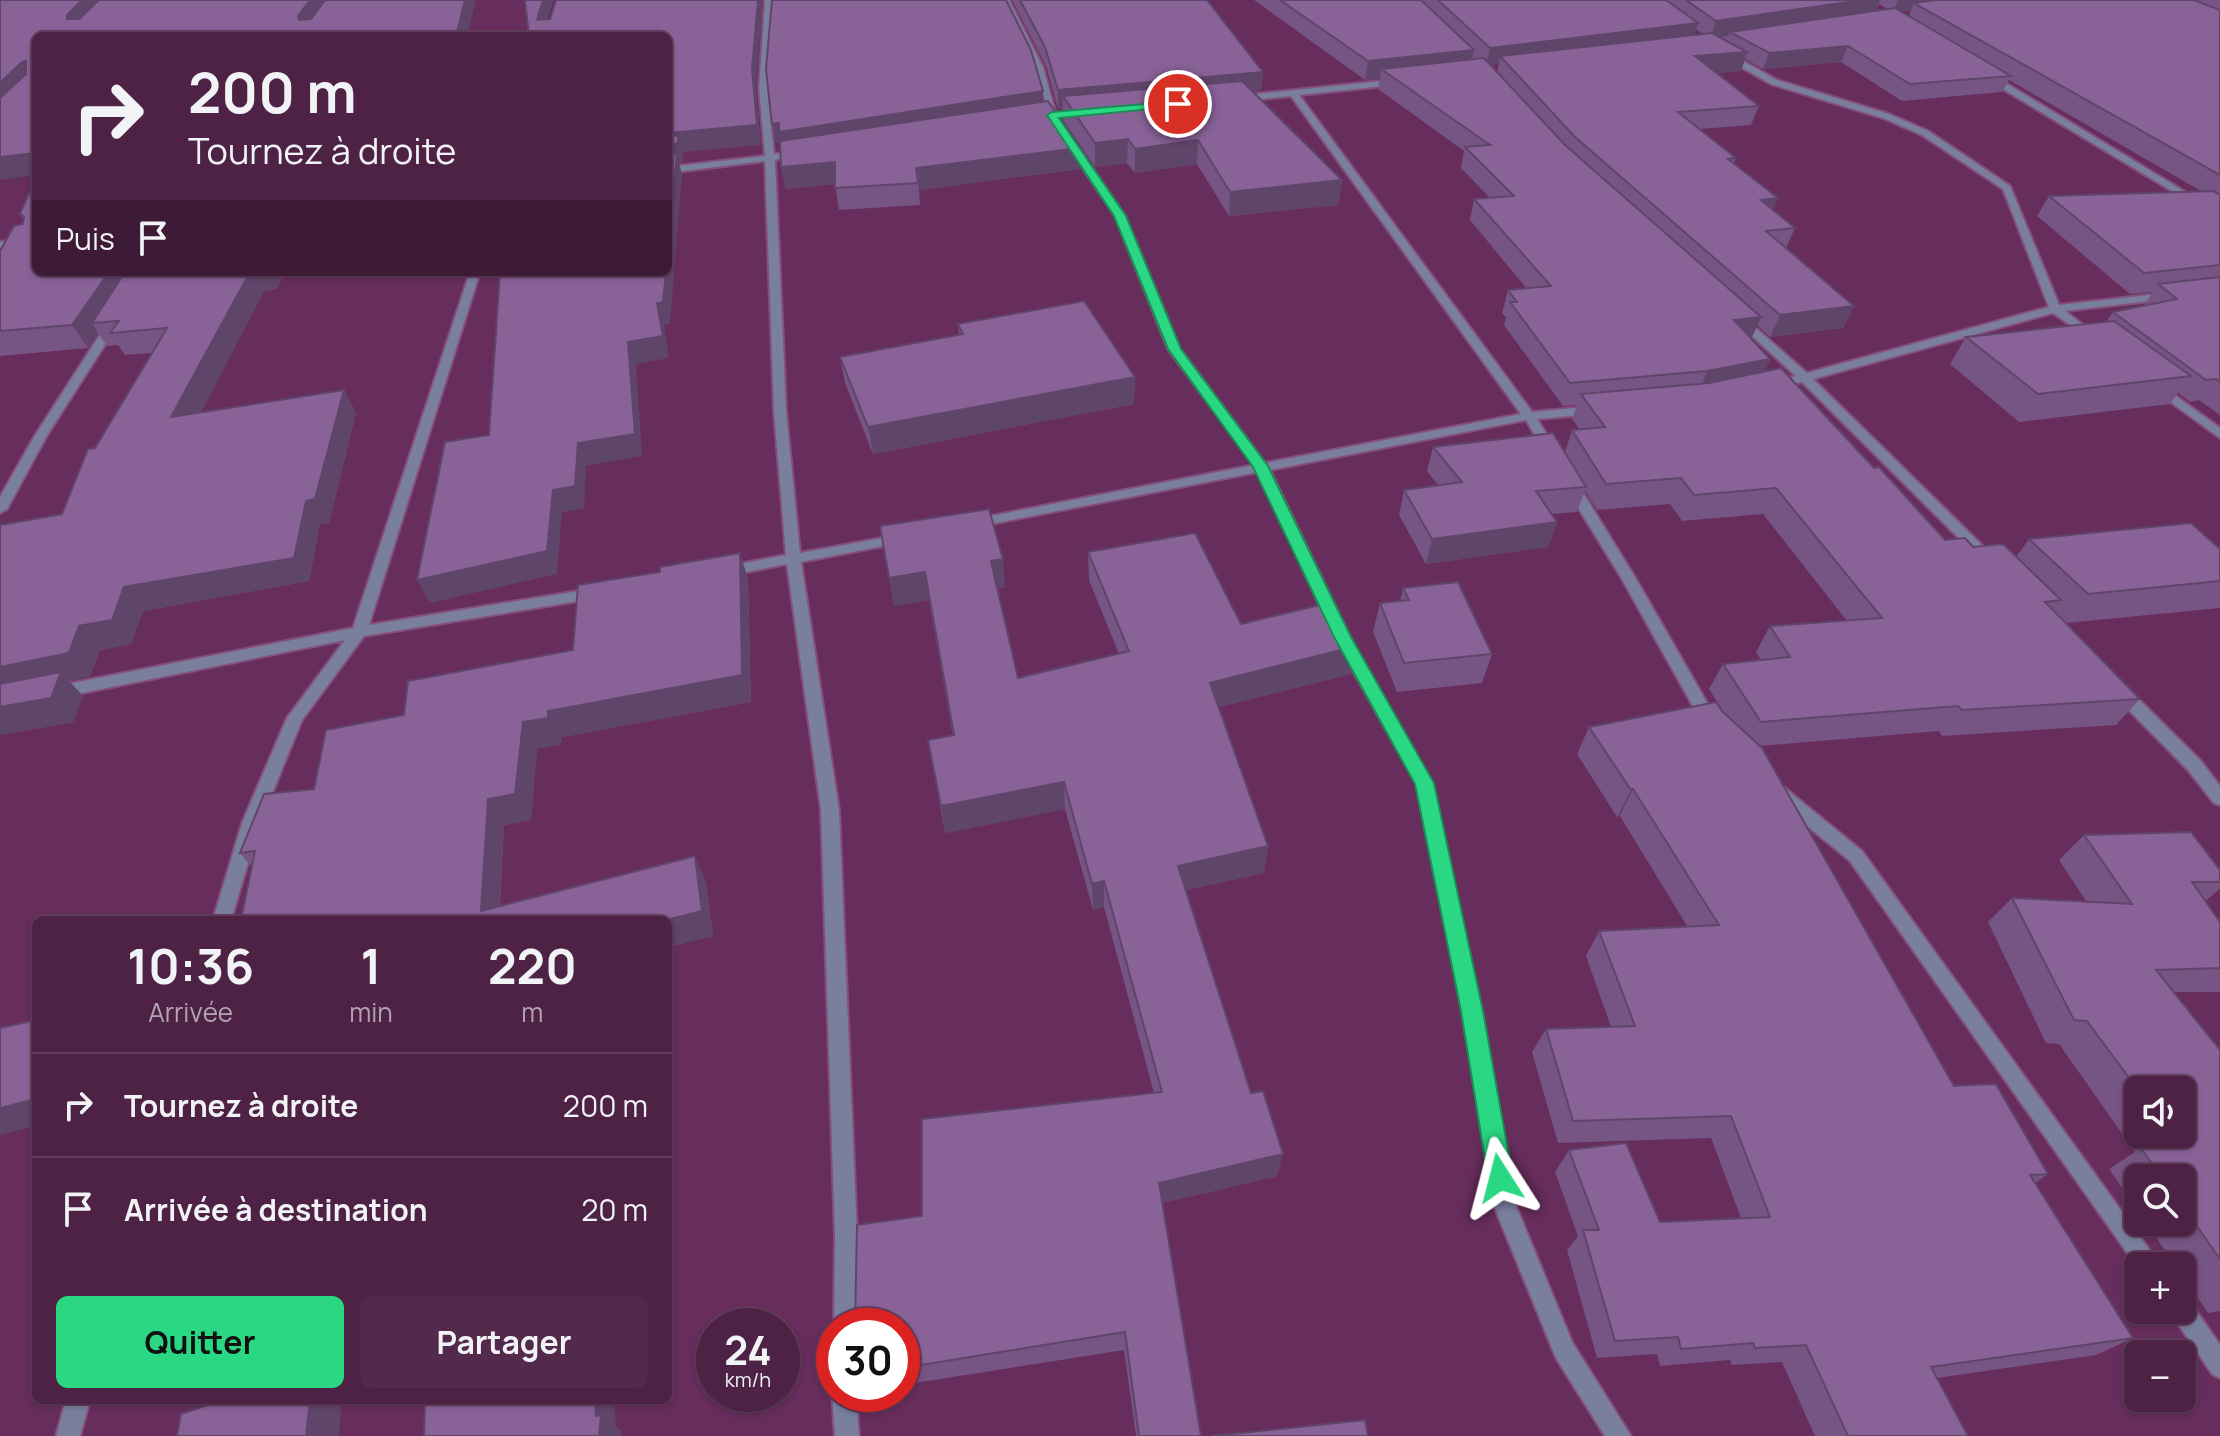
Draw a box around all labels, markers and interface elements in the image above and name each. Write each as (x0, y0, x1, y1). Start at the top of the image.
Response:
text: 200 m (188, 53, 357, 130)
icon: right (56, 64, 160, 168)
pin (1144, 70, 1212, 138)
icon: arrive (1156, 82, 1200, 126)
text: Tournez à droite (188, 126, 456, 175)
icon: arrive (131, 216, 175, 260)
text: Puis (56, 218, 115, 259)
text: 10:36 (127, 933, 254, 998)
text: 1 (360, 933, 382, 998)
text: 220 (488, 933, 577, 998)
text: Arrivée (148, 994, 233, 1030)
text: min (349, 994, 393, 1030)
text: m (521, 994, 543, 1030)
map controls (2124, 1076, 2196, 1412)
button: sound (2124, 1076, 2196, 1148)
icon: right (56, 1083, 100, 1127)
text: Tournez à droite (124, 1085, 358, 1126)
text: 200 m (563, 1085, 648, 1126)
position arrow (1458, 1136, 1542, 1220)
button: search (2124, 1164, 2196, 1236)
icon: arrive (56, 1187, 100, 1231)
text: Arrivée à destination (124, 1189, 427, 1230)
text: 20 m (581, 1189, 648, 1230)
button: + (2124, 1252, 2196, 1324)
button: Quitter (56, 1296, 344, 1388)
button: Partager (360, 1296, 648, 1388)
speed limit sign: 30 (816, 1308, 920, 1412)
text: 24 (724, 1322, 772, 1377)
button: − (2124, 1340, 2196, 1412)
text: km/h (725, 1366, 771, 1393)

